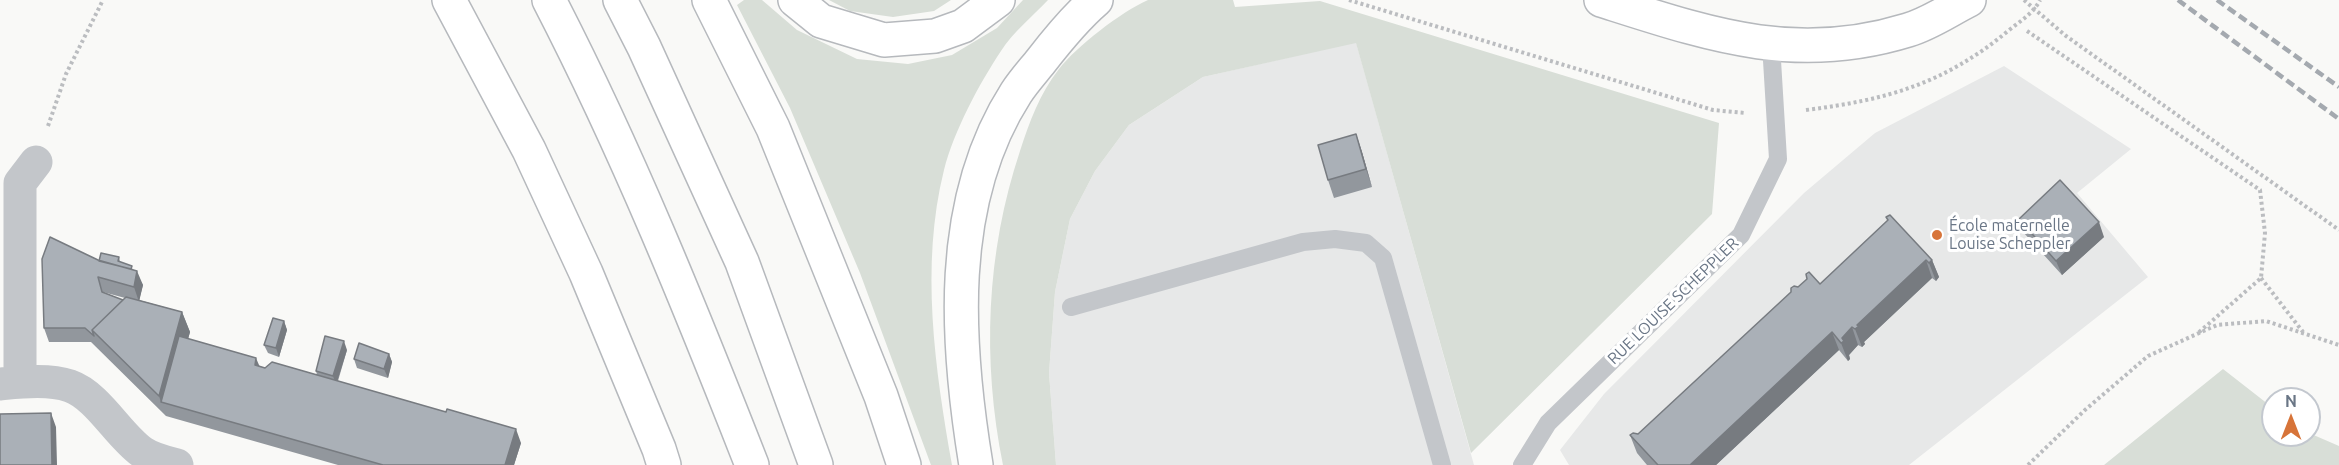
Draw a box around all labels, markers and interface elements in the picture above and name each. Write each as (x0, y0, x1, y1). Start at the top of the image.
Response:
place label: École maternelle Louise Scheppler (1949, 216, 2071, 254)
marker: École maternelle Louise Scheppler (1930, 228, 1944, 242)
street label: RUE LOUISE SCHEPPLER (1604, 234, 1742, 368)
north arrow (2261, 387, 2321, 447)
text: N (2285, 392, 2297, 410)

